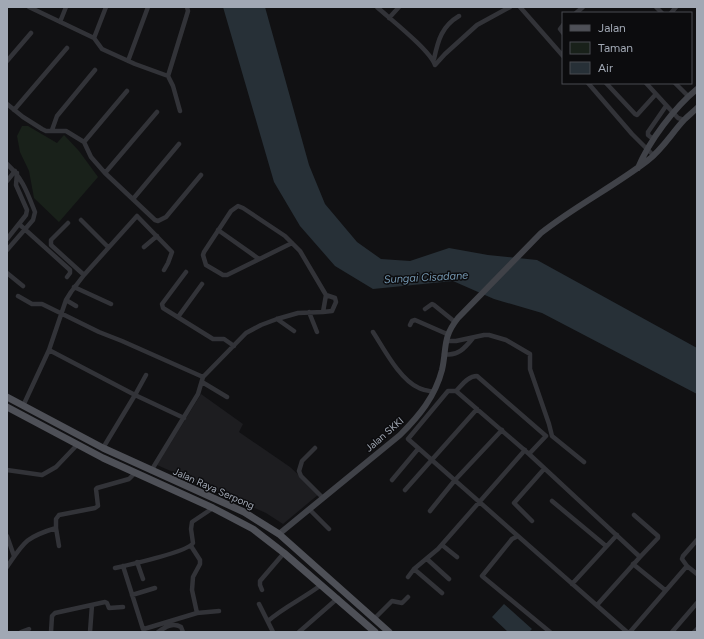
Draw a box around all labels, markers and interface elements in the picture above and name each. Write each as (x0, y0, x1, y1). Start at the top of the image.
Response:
legend (562, 12, 692, 84)
text: Jalan (598, 21, 626, 35)
text: Taman (598, 41, 633, 55)
text: Air (598, 61, 613, 75)
water label: Sungai Cisadane (384, 269, 469, 286)
street label: Jalan SKKI (362, 414, 406, 455)
street label: Jalan Raya Serpong (171, 465, 257, 512)

